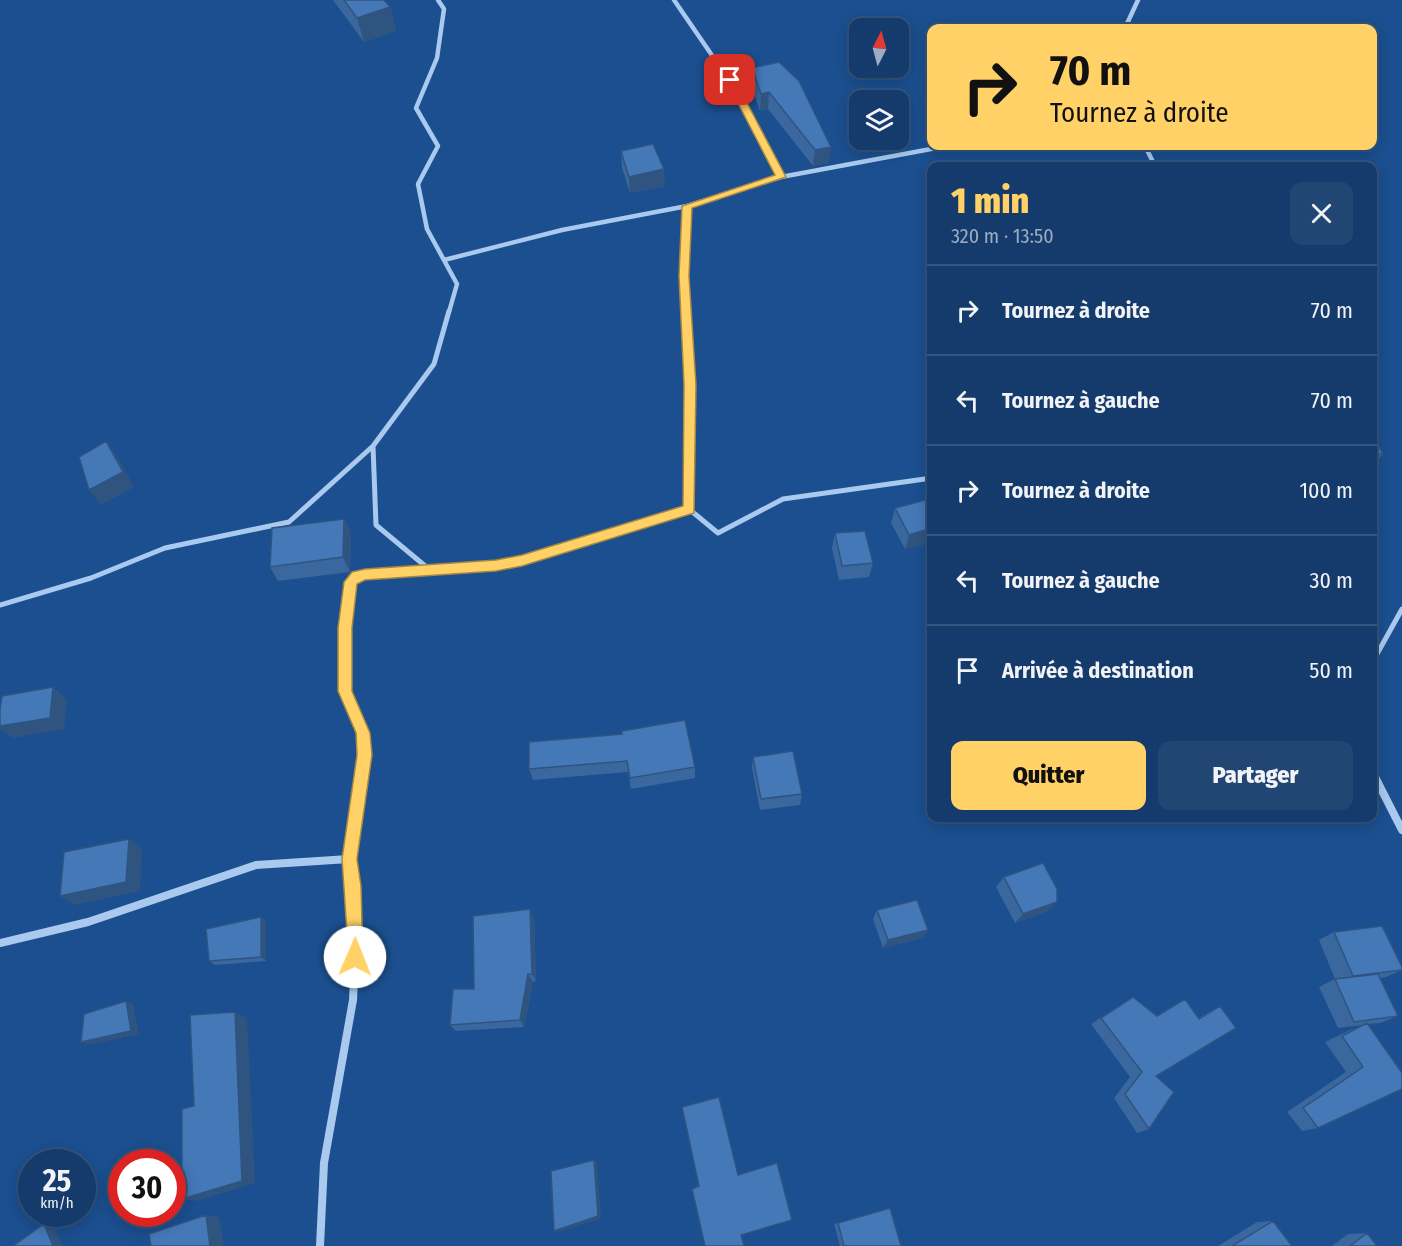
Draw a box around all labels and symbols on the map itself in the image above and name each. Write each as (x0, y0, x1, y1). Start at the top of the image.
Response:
north arrow (849, 18, 909, 78)
pin (704, 54, 755, 105)
position arrow (323, 925, 387, 989)
speed limit sign: 30 (108, 1149, 186, 1227)

